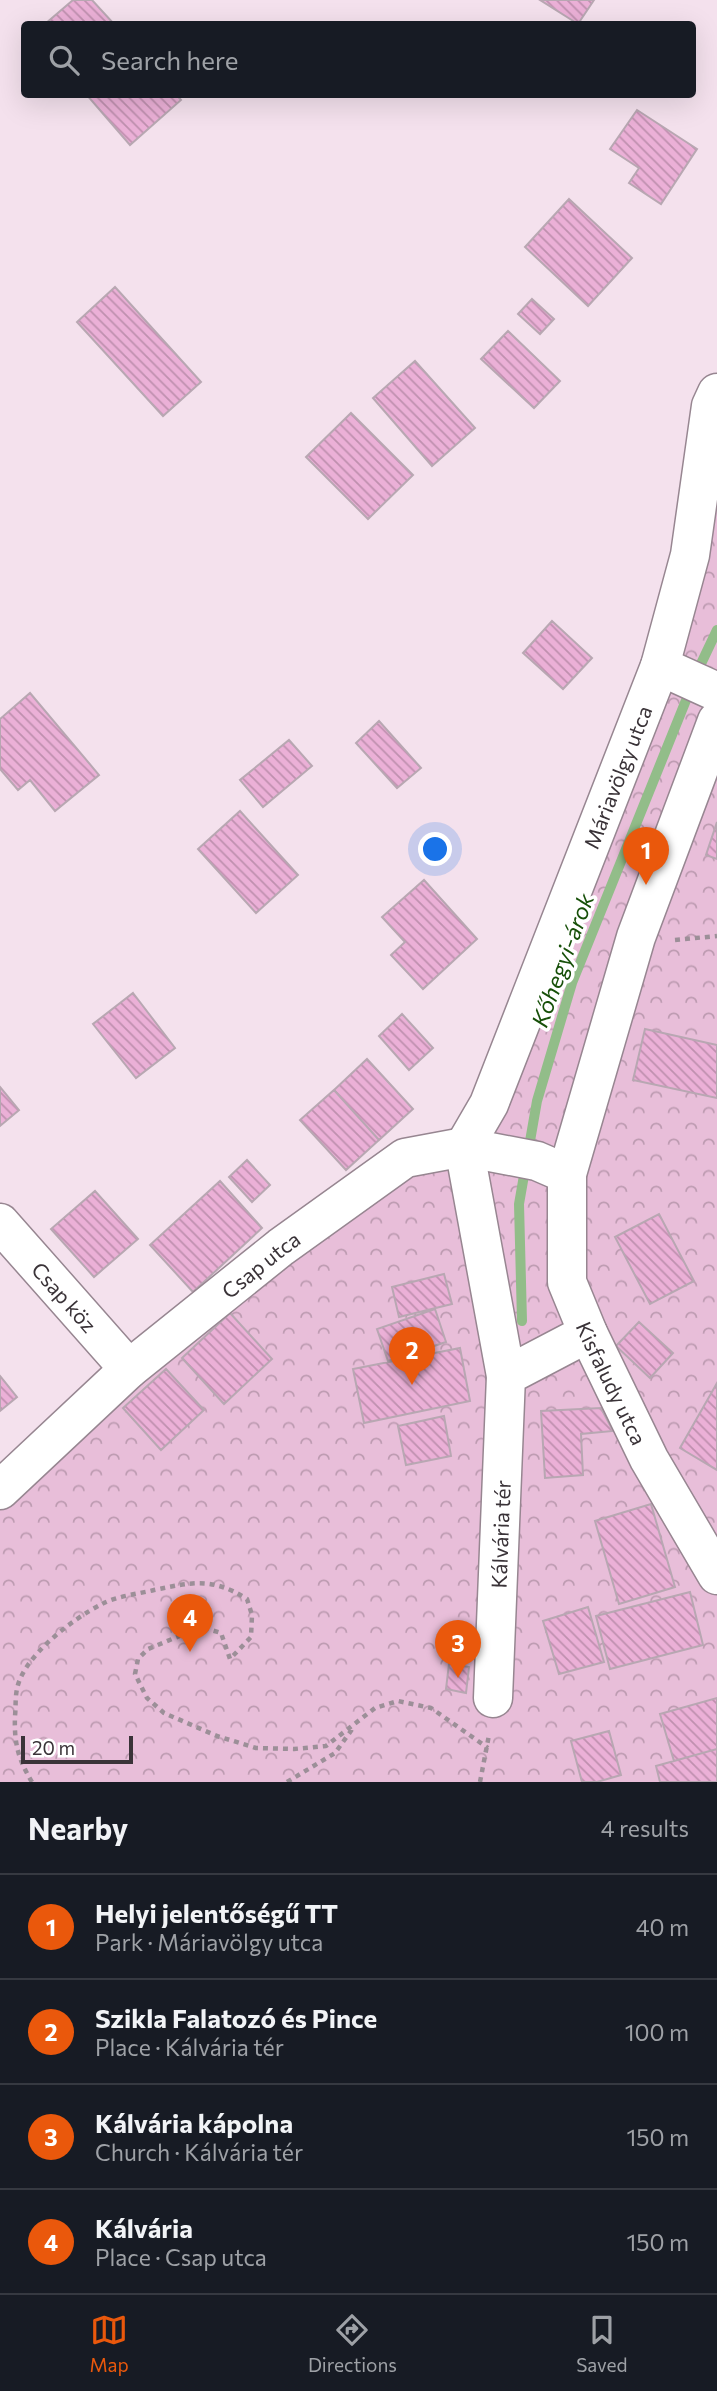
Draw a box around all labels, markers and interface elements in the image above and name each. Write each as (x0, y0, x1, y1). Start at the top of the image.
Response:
search box (21, 21, 696, 98)
icon: search (45, 41, 83, 79)
text: Search here (101, 44, 239, 75)
street label: Máriavölgy utca (578, 702, 656, 852)
pin: 1 (623, 827, 669, 885)
your location (418, 832, 452, 866)
water label: Kőhegyi-árok (525, 889, 599, 1031)
street label: Csap utca (216, 1225, 304, 1303)
street label: Csap köz (27, 1256, 102, 1337)
street label: Kisfaludy utca (572, 1318, 653, 1448)
pin: 2 (389, 1327, 435, 1385)
street label: Kálvária tér (485, 1479, 514, 1589)
pin: 4 (167, 1594, 213, 1652)
pin: 3 (435, 1620, 481, 1678)
scale bar (21, 1733, 133, 1765)
text: 20 m (32, 1736, 75, 1759)
text: Nearby (28, 1809, 128, 1846)
text: 4 results (601, 1814, 689, 1842)
text: Helyi jelentőségű TT (95, 1897, 338, 1928)
text: 1 (46, 1913, 56, 1941)
text: 40 m (636, 1913, 689, 1941)
text: Park · Máriavölgy utca (95, 1928, 323, 1956)
text: Szikla Falatozó és Pince (95, 2002, 377, 2033)
text: 2 (44, 2018, 58, 2046)
text: 100 m (625, 2018, 689, 2046)
text: Place · Kálvária tér (95, 2033, 284, 2061)
text: Kálvária kápolna (95, 2107, 293, 2138)
text: 3 (44, 2123, 58, 2151)
text: 150 m (626, 2123, 689, 2151)
text: Church · Kálvária tér (95, 2138, 303, 2166)
text: Kálvária (95, 2212, 193, 2243)
text: 4 (44, 2228, 58, 2256)
text: 150 m (626, 2228, 689, 2256)
text: Place · Csap utca (95, 2243, 267, 2271)
tab: Map (90, 2311, 129, 2376)
tab: Directions (308, 2311, 397, 2376)
tab: Saved (576, 2311, 627, 2376)

